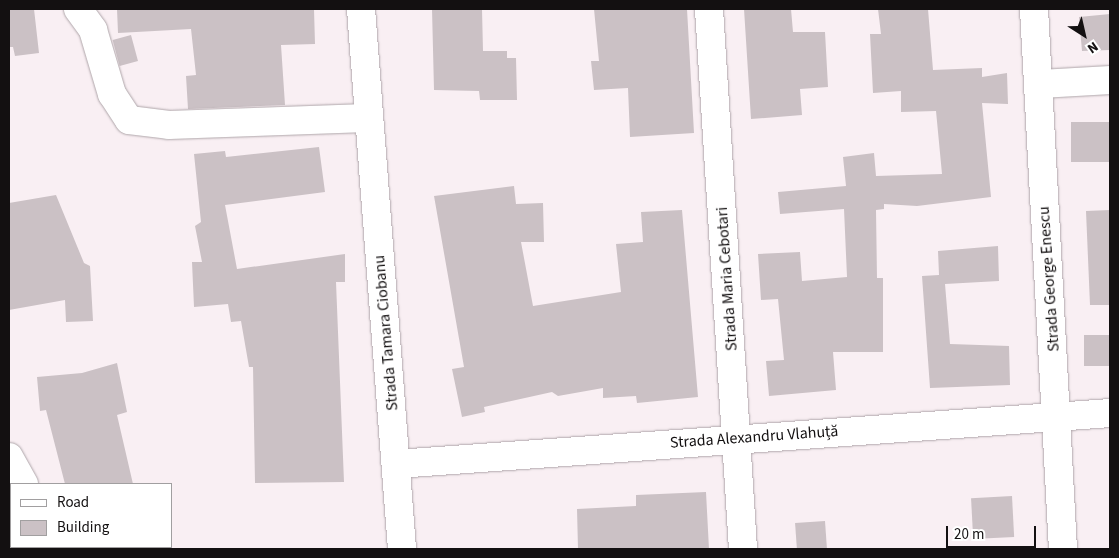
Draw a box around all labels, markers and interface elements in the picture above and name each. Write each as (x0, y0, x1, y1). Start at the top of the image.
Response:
north arrow (1059, 10, 1109, 60)
text: N (1083, 36, 1102, 58)
street label: Strada Maria Cebotari (712, 206, 742, 352)
street label: Strada George Enescu (1034, 206, 1064, 352)
street label: Strada Tamara Ciobanu (370, 254, 402, 412)
street label: Strada Аlexandru Vlahuță (669, 422, 839, 452)
legend (10, 483, 172, 548)
text: Road (57, 492, 89, 513)
scale bar (949, 516, 1039, 548)
text: Building (57, 517, 109, 538)
text: 20 m (954, 524, 984, 545)

